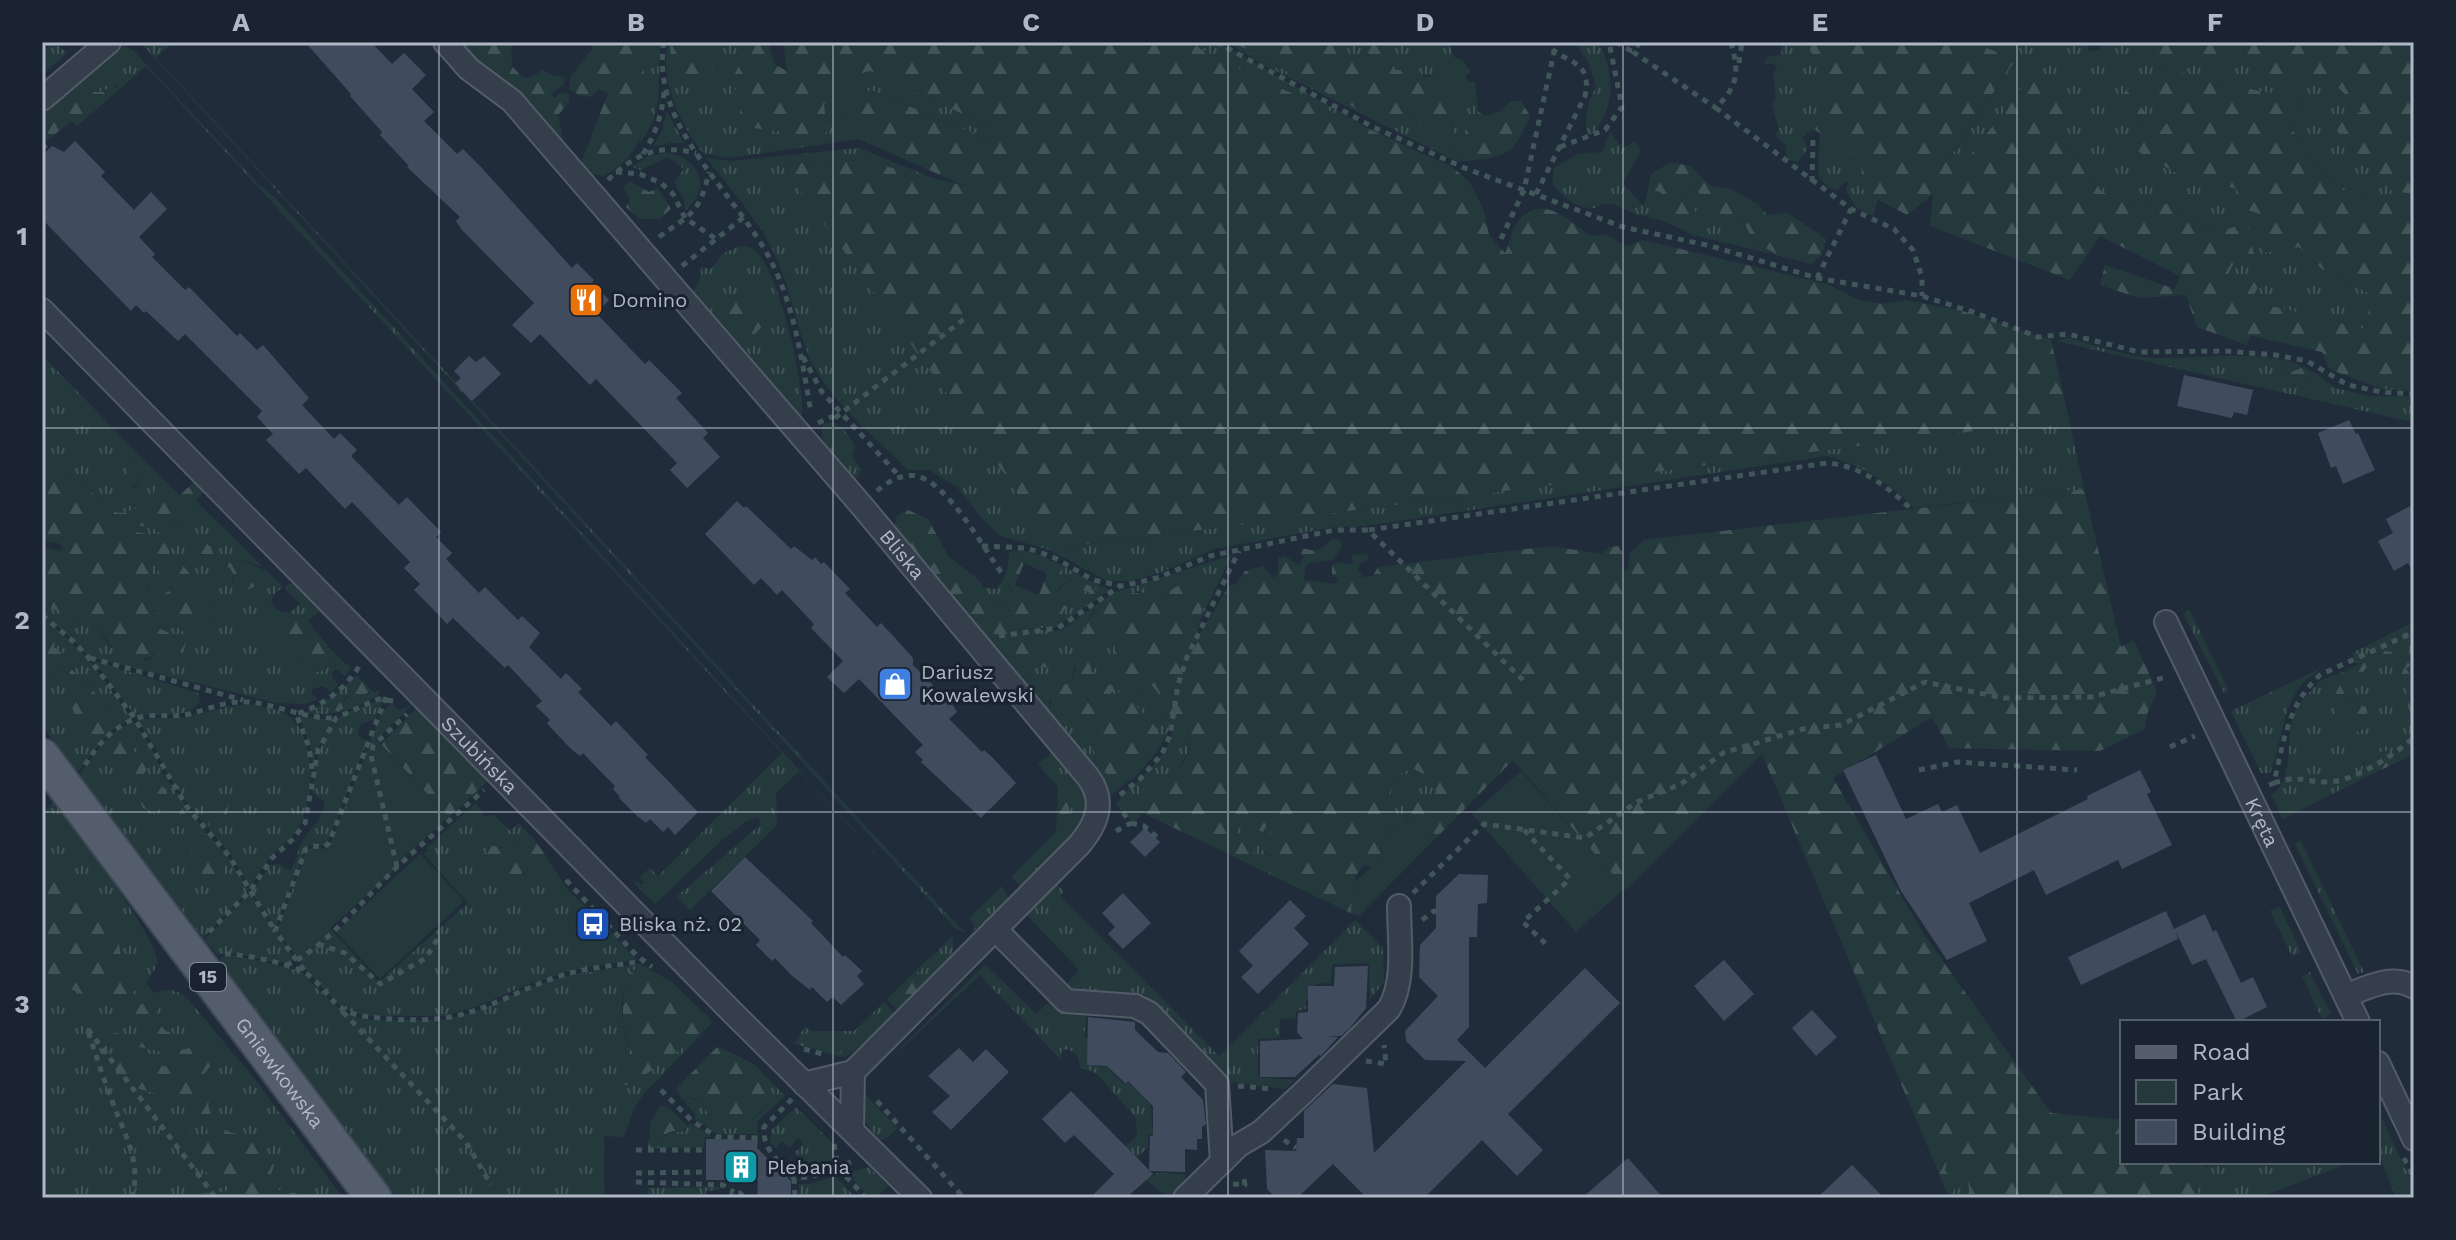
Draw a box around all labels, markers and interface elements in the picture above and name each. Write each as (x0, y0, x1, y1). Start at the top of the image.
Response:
text: A (232, 7, 250, 37)
text: B (627, 7, 645, 37)
text: C (1022, 7, 1040, 37)
text: D (1416, 7, 1434, 37)
text: E (1812, 7, 1828, 37)
text: F (2207, 7, 2223, 37)
text: 1 (16, 221, 28, 251)
restaurant icon: Domino (567, 281, 605, 319)
place label: Domino (612, 288, 687, 312)
street label: Bliska (875, 525, 930, 584)
text: 2 (14, 605, 30, 635)
place label: Dariusz Kowalewski (921, 660, 1034, 707)
shop icon: Dariusz Kowalewski (876, 665, 914, 703)
street label: Szubińska (436, 711, 523, 799)
street label: Kręta (2240, 794, 2284, 851)
bus stop icon: Bliska nż. 02 (574, 905, 612, 943)
place label: Bliska nż. 02 (619, 912, 742, 936)
road number: 15 (190, 963, 226, 991)
text: 3 (14, 989, 30, 1019)
street label: Gniewkowska (230, 1012, 329, 1133)
legend (2120, 1020, 2380, 1164)
text: Road (2192, 1038, 2251, 1066)
text: Park (2192, 1078, 2244, 1106)
text: Building (2192, 1118, 2285, 1146)
building icon: Plebania (722, 1148, 760, 1186)
place label: Plebania (767, 1155, 850, 1179)

